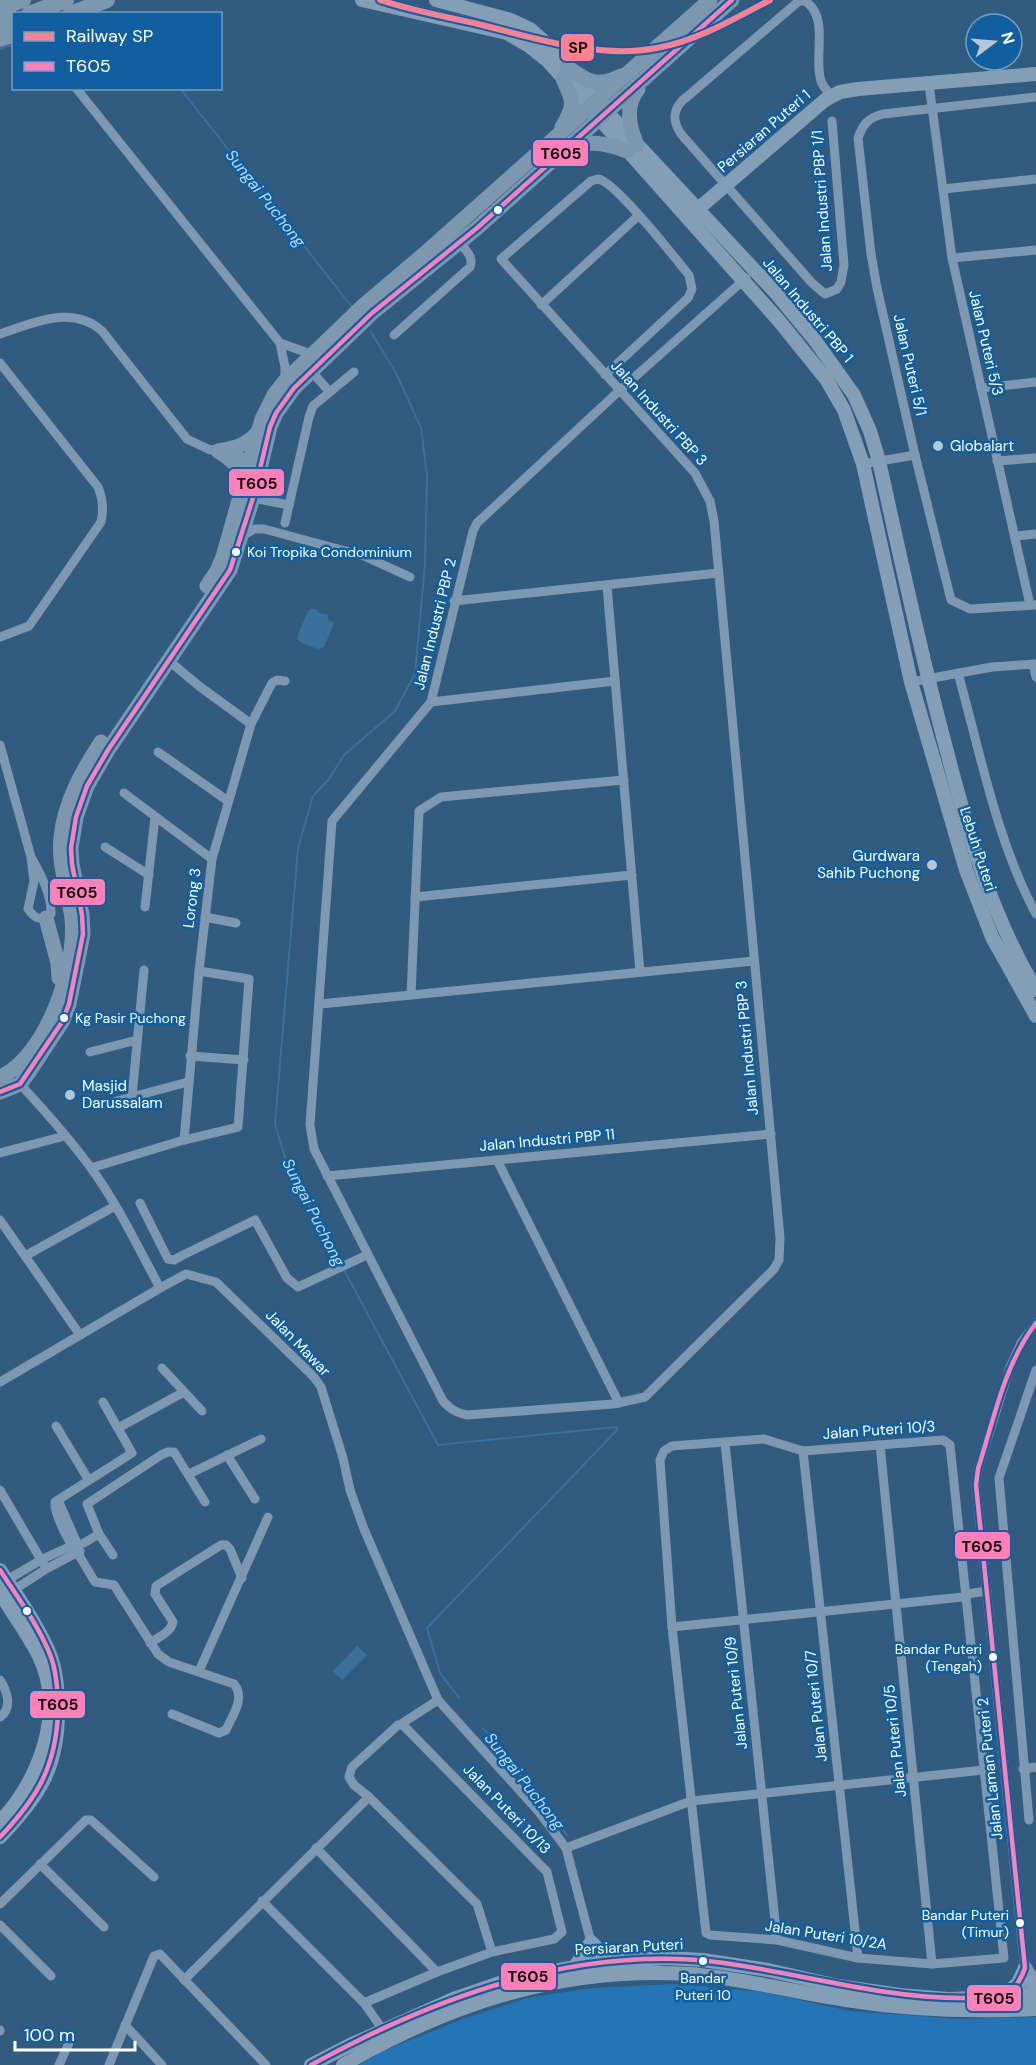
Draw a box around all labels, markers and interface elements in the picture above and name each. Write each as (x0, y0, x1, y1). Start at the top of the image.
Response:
legend (12, 12, 222, 90)
north arrow (964, 12, 1024, 72)
text: Railway SP (66, 24, 153, 48)
text: N (996, 29, 1020, 47)
line badge: SP (560, 33, 595, 62)
text: SP (568, 37, 588, 58)
text: T605 (66, 54, 111, 78)
street label: Persiaran Puteri 1 (713, 85, 815, 177)
street label: Jalan Industri PBP 1/1 (807, 130, 837, 272)
line badge: T605 (532, 139, 589, 167)
text: T605 (541, 143, 581, 164)
water label: Sungai Puchong (221, 145, 311, 252)
unlabelled marker (492, 204, 504, 216)
street label: Jalan Industri PBP 1 (758, 253, 858, 367)
street label: Jalan Puteri 5/3 (964, 288, 1008, 398)
street label: Jalan Puteri 5/1 (889, 312, 931, 418)
street label: Jalan Industri PBP 3 (606, 356, 712, 470)
place label: Globalart (950, 436, 1014, 456)
marker: Globalart (931, 439, 945, 453)
line badge: T605 (228, 468, 285, 497)
text: T605 (237, 473, 277, 494)
place label: Koi Tropika Condominium (247, 543, 412, 561)
marker: Koi Tropika Condominium (230, 546, 242, 558)
street label: Jalan Industri PBP 2 (409, 556, 461, 692)
street label: Lebuh Puteri (955, 804, 1001, 894)
place label: Gurdwara Sahib Puchong (817, 846, 920, 883)
marker: Gurdwara Sahib Puchong (925, 858, 939, 872)
street label: Lorong 3 (178, 867, 206, 929)
line badge: T605 (49, 878, 106, 906)
text: T605 (57, 882, 97, 903)
street label: Jalan Industri PBP 3 (731, 980, 763, 1116)
place label: Kg Pasir Puchong (75, 1009, 186, 1027)
marker: Kg Pasir Puchong (58, 1012, 70, 1024)
place label: Masjid Darussalam (82, 1076, 163, 1113)
marker: Masjid Darussalam (63, 1088, 77, 1102)
street label: Jalan Industri PBP 11 (478, 1124, 616, 1156)
water label: Sungai Puchong (277, 1155, 350, 1271)
street label: Jalan Mawar (261, 1305, 335, 1381)
street label: Jalan Puteri 10/3 (822, 1416, 936, 1444)
line badge: T605 (954, 1531, 1011, 1560)
text: T605 (962, 1536, 1002, 1557)
unlabelled marker (21, 1605, 33, 1617)
street label: Jalan Puteri 10/9 (720, 1636, 752, 1750)
place label: Bandar Puteri (Tengah) (895, 1640, 982, 1675)
street label: Jalan Puteri 10/7 (800, 1649, 832, 1763)
marker: Bandar Puteri (Tengah) (987, 1651, 999, 1663)
street label: Jalan Puteri 10/5 (879, 1684, 911, 1798)
line badge: T605 (29, 1690, 86, 1719)
text: T605 (38, 1694, 78, 1715)
street label: Jalan Laman Puteri 2 (973, 1697, 1007, 1841)
water label: Sungai Puchong (480, 1728, 570, 1835)
street label: Jalan Puteri 10/13 (459, 1760, 555, 1858)
place label: Bandar Puteri (Timur) (922, 1906, 1009, 1941)
street label: Jalan Puteri 10/2A (764, 1915, 888, 1955)
marker: Bandar Puteri (Timur) (1014, 1917, 1026, 1929)
street label: Persiaran Puteri (574, 1934, 684, 1960)
marker: Bandar Puteri 10 (697, 1955, 709, 1967)
line badge: T605 (500, 1962, 557, 1991)
text: T605 (508, 1966, 548, 1987)
place label: Bandar Puteri 10 (675, 1969, 731, 2004)
line badge: T605 (966, 1984, 1022, 2012)
text: T605 (974, 1988, 1014, 2009)
scale bar (15, 2014, 135, 2052)
text: 100 m (24, 2023, 75, 2047)

